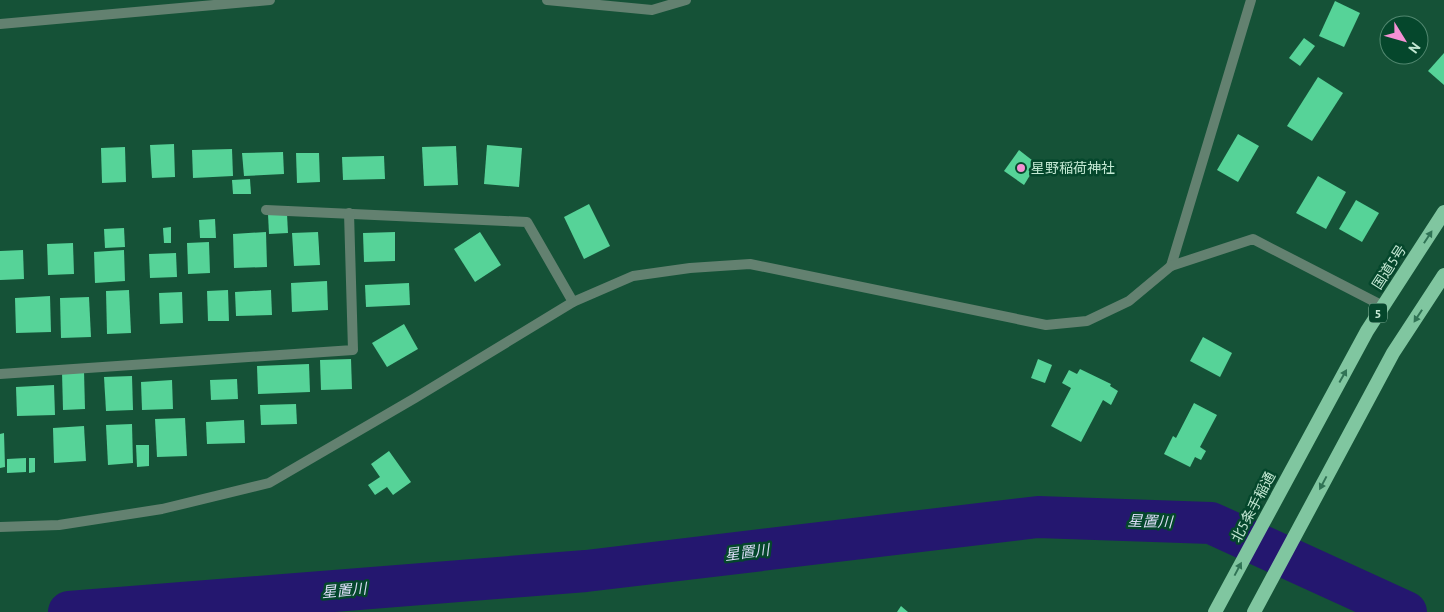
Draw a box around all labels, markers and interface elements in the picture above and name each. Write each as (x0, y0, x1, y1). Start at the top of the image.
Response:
north arrow (1379, 15, 1429, 65)
text: N (1404, 39, 1424, 57)
place label: 星野稲荷神社 (1031, 159, 1115, 177)
marker: 星野稲荷神社 (1015, 162, 1027, 174)
one-way arrow (1423, 231, 1432, 244)
street label: 国道5号 (1368, 241, 1410, 293)
road number: 5 (1369, 304, 1387, 322)
one-way arrow (1413, 310, 1422, 323)
one-way arrow (1338, 369, 1347, 382)
street label: 北5条手稲通 (1227, 468, 1279, 546)
one-way arrow (1319, 476, 1327, 491)
water label: 星置川 (1127, 511, 1175, 531)
water label: 星置川 (724, 540, 772, 564)
one-way arrow (1234, 562, 1242, 576)
water label: 星置川 (321, 578, 369, 601)

